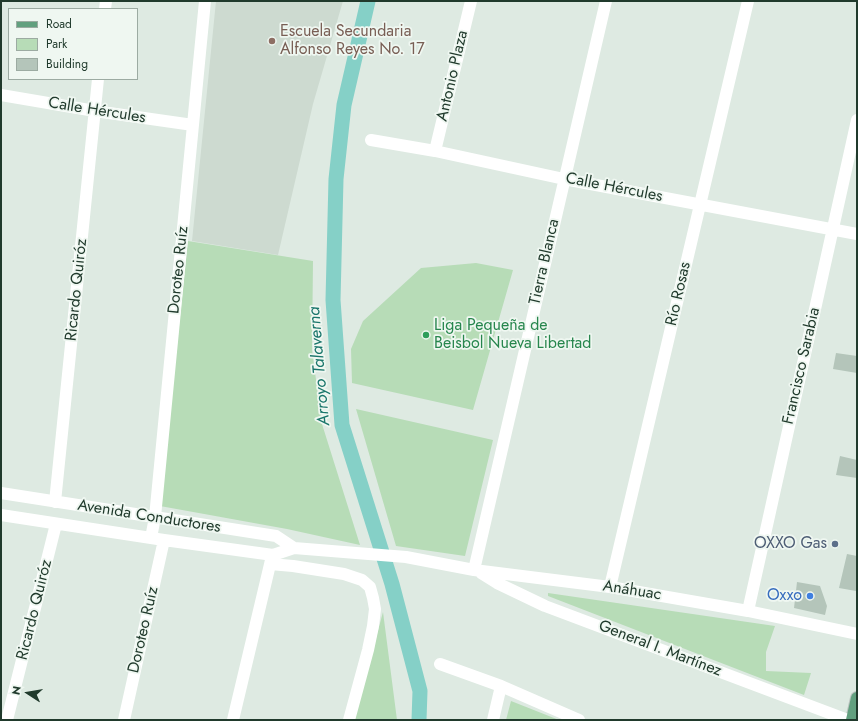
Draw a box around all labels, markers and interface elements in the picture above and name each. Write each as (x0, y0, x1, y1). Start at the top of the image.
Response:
legend (8, 8, 138, 80)
text: Road (46, 15, 72, 33)
place label: Escuela Secundaria Alfonso Reyes No. 17 (280, 22, 425, 60)
street label: Antonio Plaza (433, 29, 473, 123)
text: Park (46, 35, 67, 53)
marker: Escuela Secundaria Alfonso Reyes No. 17 (267, 36, 277, 46)
text: Building (46, 55, 88, 73)
street label: Calle Hércules (47, 94, 147, 128)
street label: Calle Hércules (564, 169, 664, 207)
street label: Tierra Blanca (526, 217, 564, 307)
street label: Doroteo Ruíz (165, 225, 193, 315)
street label: Ricardo Quiróz (62, 238, 92, 342)
street label: Río Rosas (662, 260, 696, 328)
water label: Arroyo Talaverna (305, 306, 335, 426)
street label: Francisco Sarabia (779, 306, 825, 426)
place label: Liga Pequeña de Beisbol Nueva Libertad (434, 316, 591, 354)
marker: Liga Pequeña de Beisbol Nueva Libertad (421, 330, 431, 340)
street label: Avenida Conductores (76, 496, 222, 538)
place label: OXXO Gas (754, 534, 827, 554)
marker: OXXO Gas (830, 539, 840, 549)
street label: Ricardo Quiróz (13, 558, 57, 662)
street label: Anáhuac (601, 577, 663, 605)
street label: Doroteo Ruíz (125, 585, 163, 675)
place label: Oxxo (767, 586, 802, 606)
marker: Oxxo (805, 591, 815, 601)
street label: General I. Martínez (596, 617, 724, 681)
north arrow (8, 673, 48, 713)
text: N (8, 685, 25, 696)

